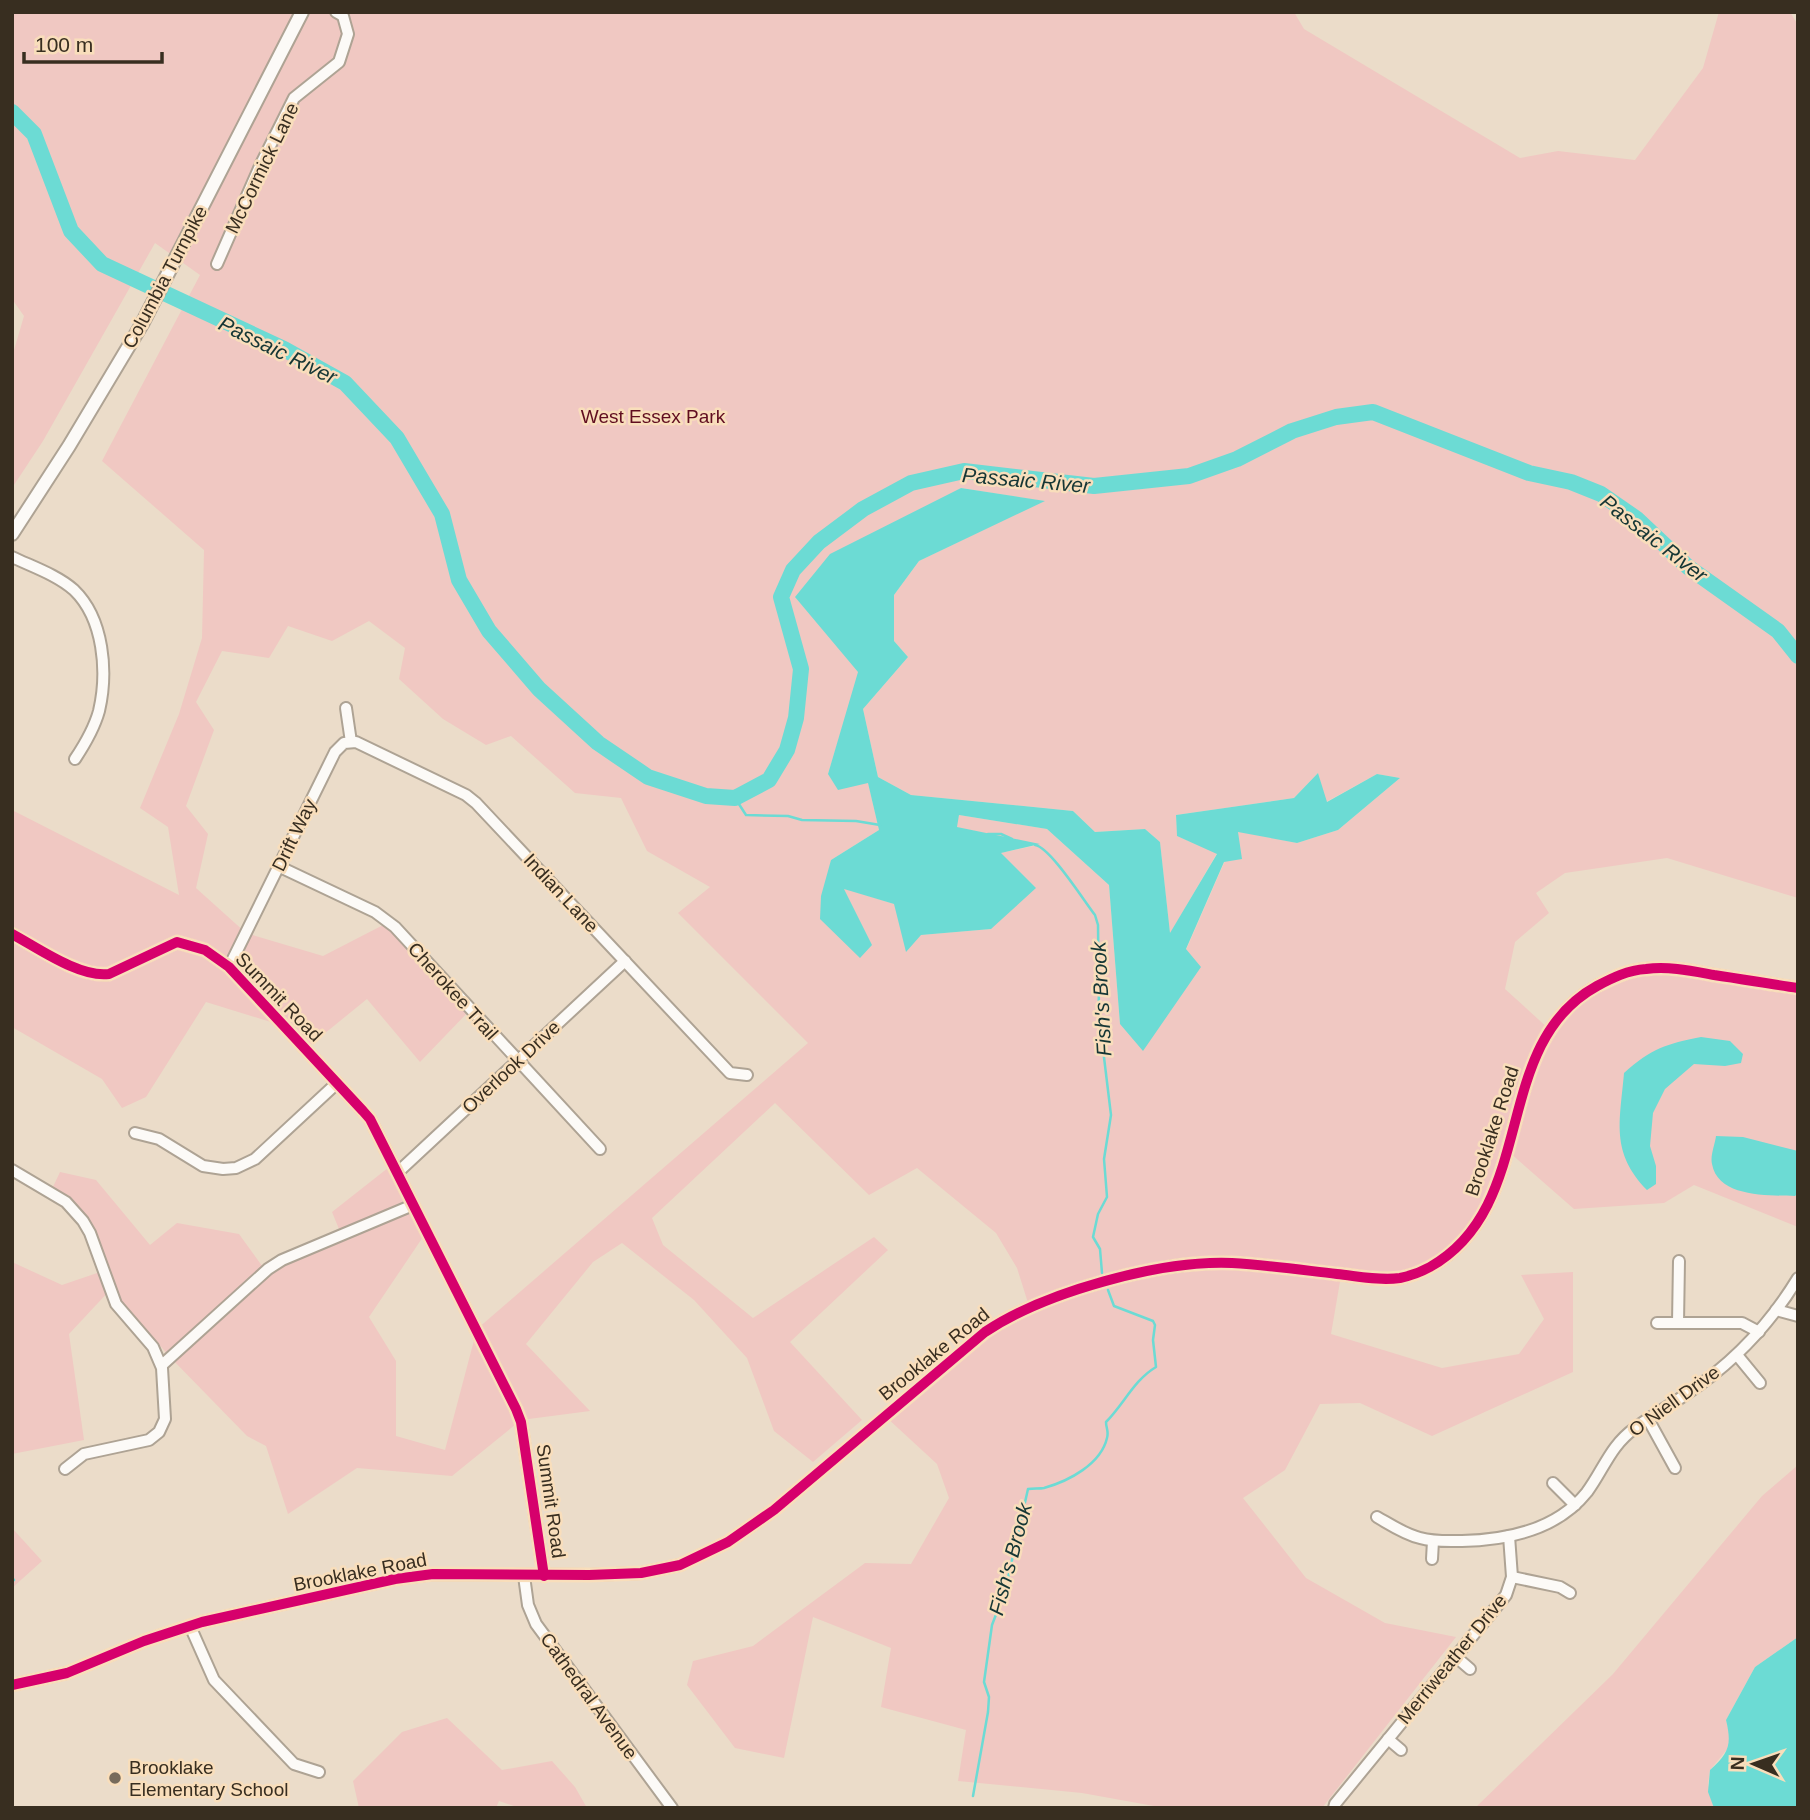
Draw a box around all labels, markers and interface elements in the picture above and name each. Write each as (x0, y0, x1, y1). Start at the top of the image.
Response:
scale bar (24, 21, 163, 65)
text: 100 m (35, 33, 93, 56)
street label: McCormick Lane (221, 99, 303, 237)
street label: Columbia Turnpike (119, 202, 211, 352)
water label: Passaic River (215, 312, 342, 389)
park label: West Essex Park (581, 406, 726, 427)
water label: Passaic River (961, 463, 1092, 497)
water label: Passaic River (1596, 489, 1712, 587)
street label: Drift Way (268, 795, 321, 874)
street label: Indian Lane (519, 850, 603, 936)
street label: Cherokee Trail (404, 938, 502, 1044)
water label: Fish's Brook (1086, 940, 1115, 1057)
street label: Summit Road (231, 948, 327, 1046)
street label: Overlook Drive (458, 1016, 564, 1118)
street label: Brooklake Road (1461, 1063, 1523, 1199)
street label: Brooklake Road (875, 1303, 993, 1405)
street label: O Niell Drive (1625, 1361, 1723, 1441)
street label: Summit Road (533, 1443, 569, 1559)
water label: Fish's Brook (984, 1499, 1036, 1617)
street label: Brooklake Road (292, 1549, 428, 1595)
street label: Merriweather Drive (1393, 1590, 1511, 1728)
street label: Cathedral Avenue (536, 1629, 642, 1763)
north arrow (1719, 1729, 1789, 1799)
text: N (1727, 1756, 1748, 1771)
place label: Brooklake Elementary School (129, 1757, 288, 1800)
marker: Brooklake Elementary School (107, 1770, 123, 1786)

